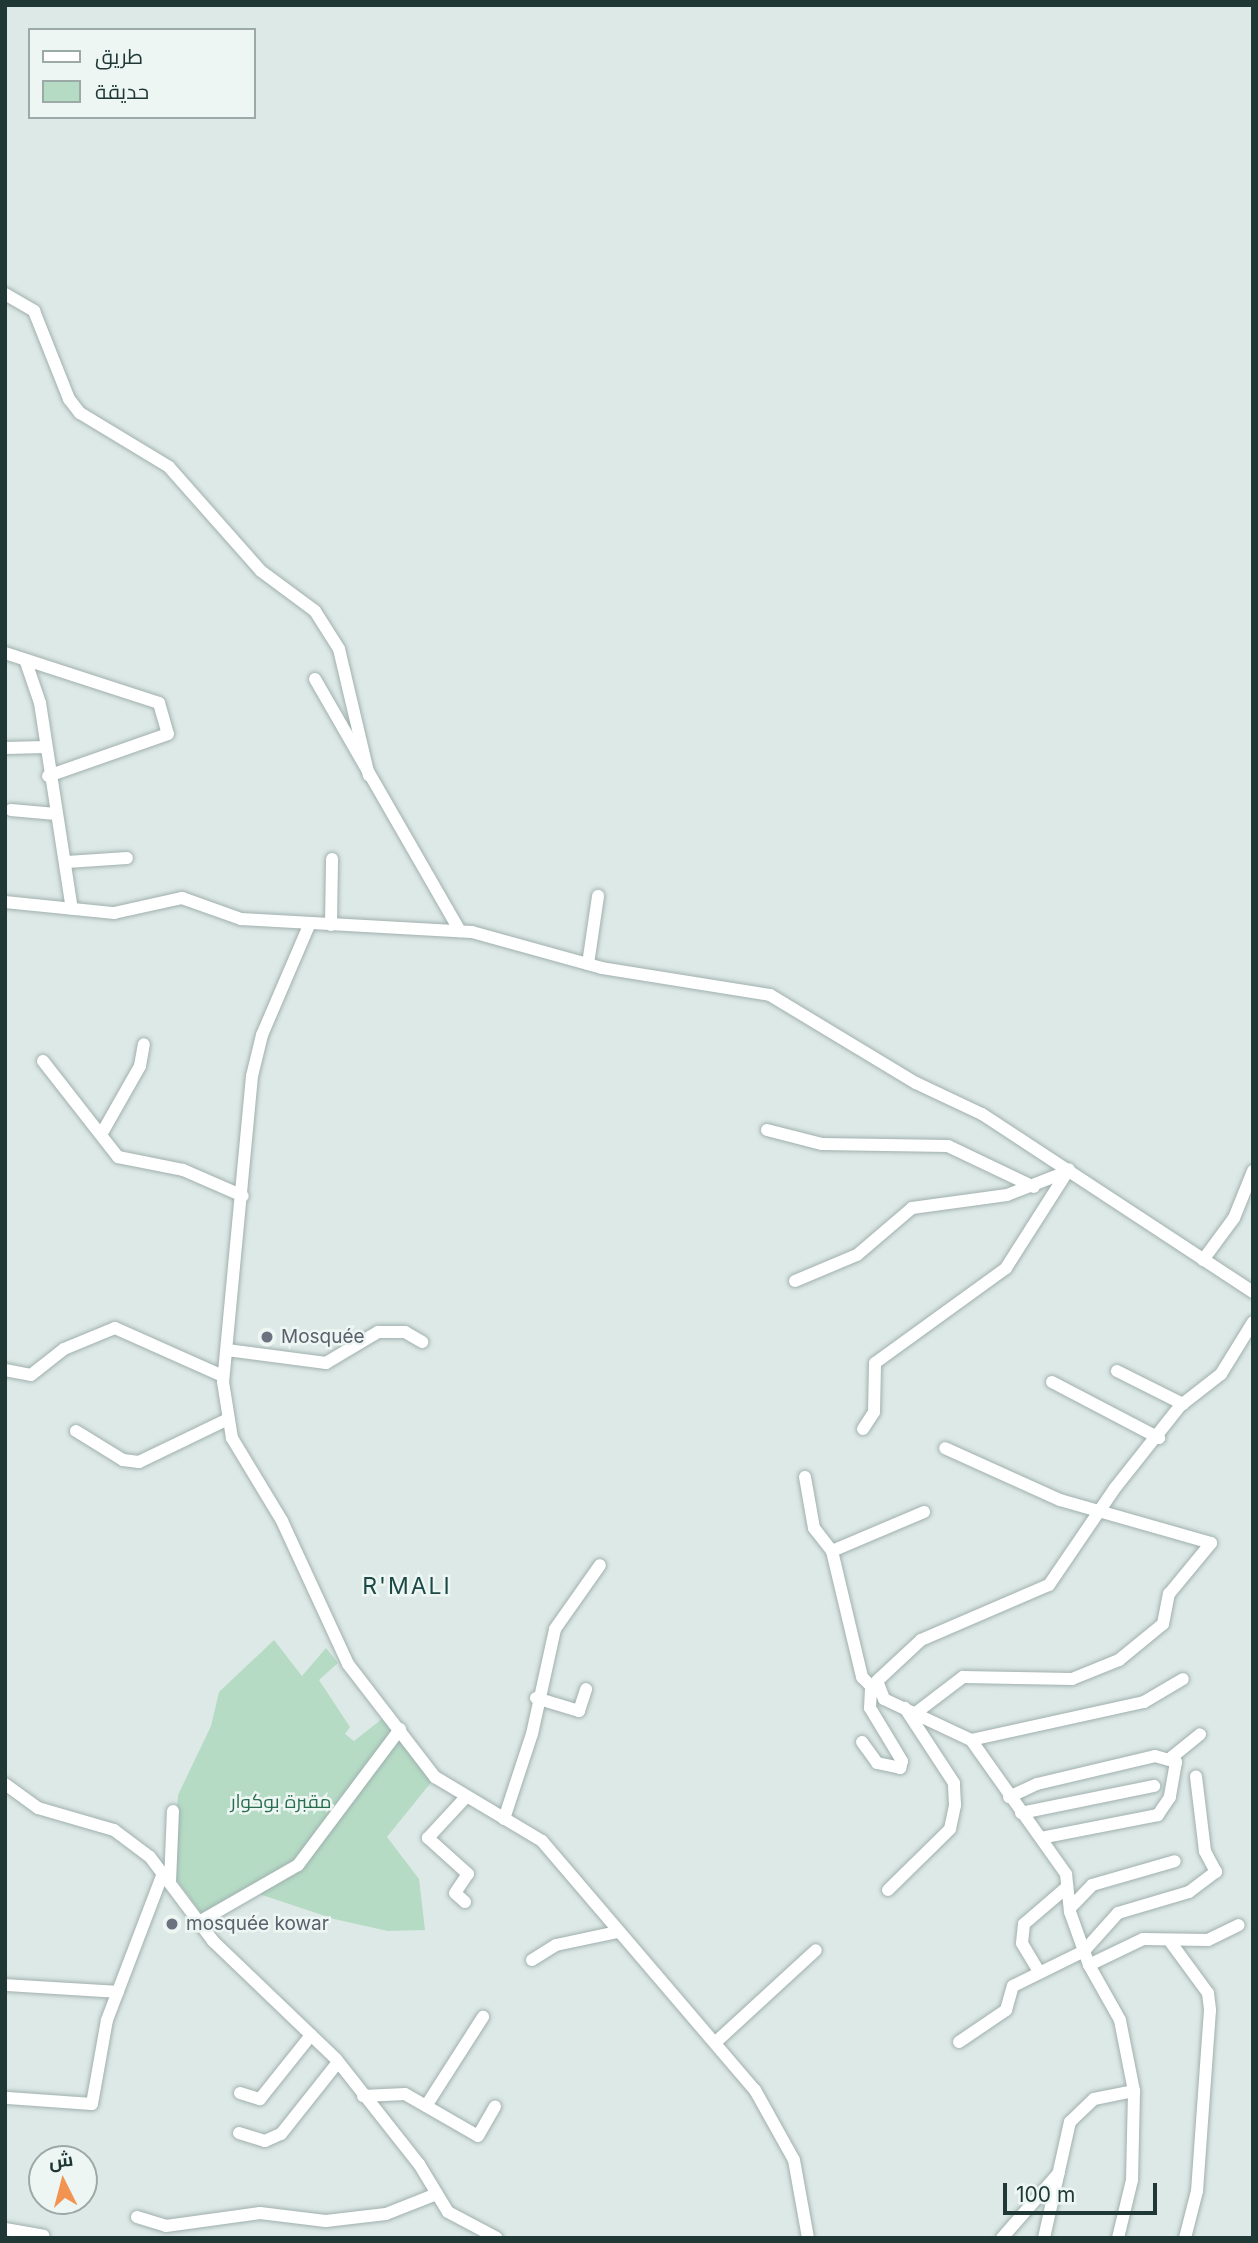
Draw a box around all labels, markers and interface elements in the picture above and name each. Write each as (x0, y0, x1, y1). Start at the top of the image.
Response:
legend (28, 28, 256, 119)
text: طريق (95, 44, 143, 69)
text: حديقة (95, 79, 149, 104)
place label: Mosquée (281, 1326, 365, 1348)
marker: Mosquée (259, 1329, 275, 1345)
district label: R'MALI (363, 1572, 451, 1600)
park label: مقبرة بوكوار (230, 1791, 332, 1813)
place label: mosquée kowar (186, 1913, 329, 1935)
marker: mosquée kowar (164, 1916, 180, 1932)
north arrow (28, 2145, 98, 2215)
text: ش (48, 2148, 74, 2173)
scale bar (1006, 2170, 1160, 2214)
text: 100 m (1016, 2182, 1075, 2207)

